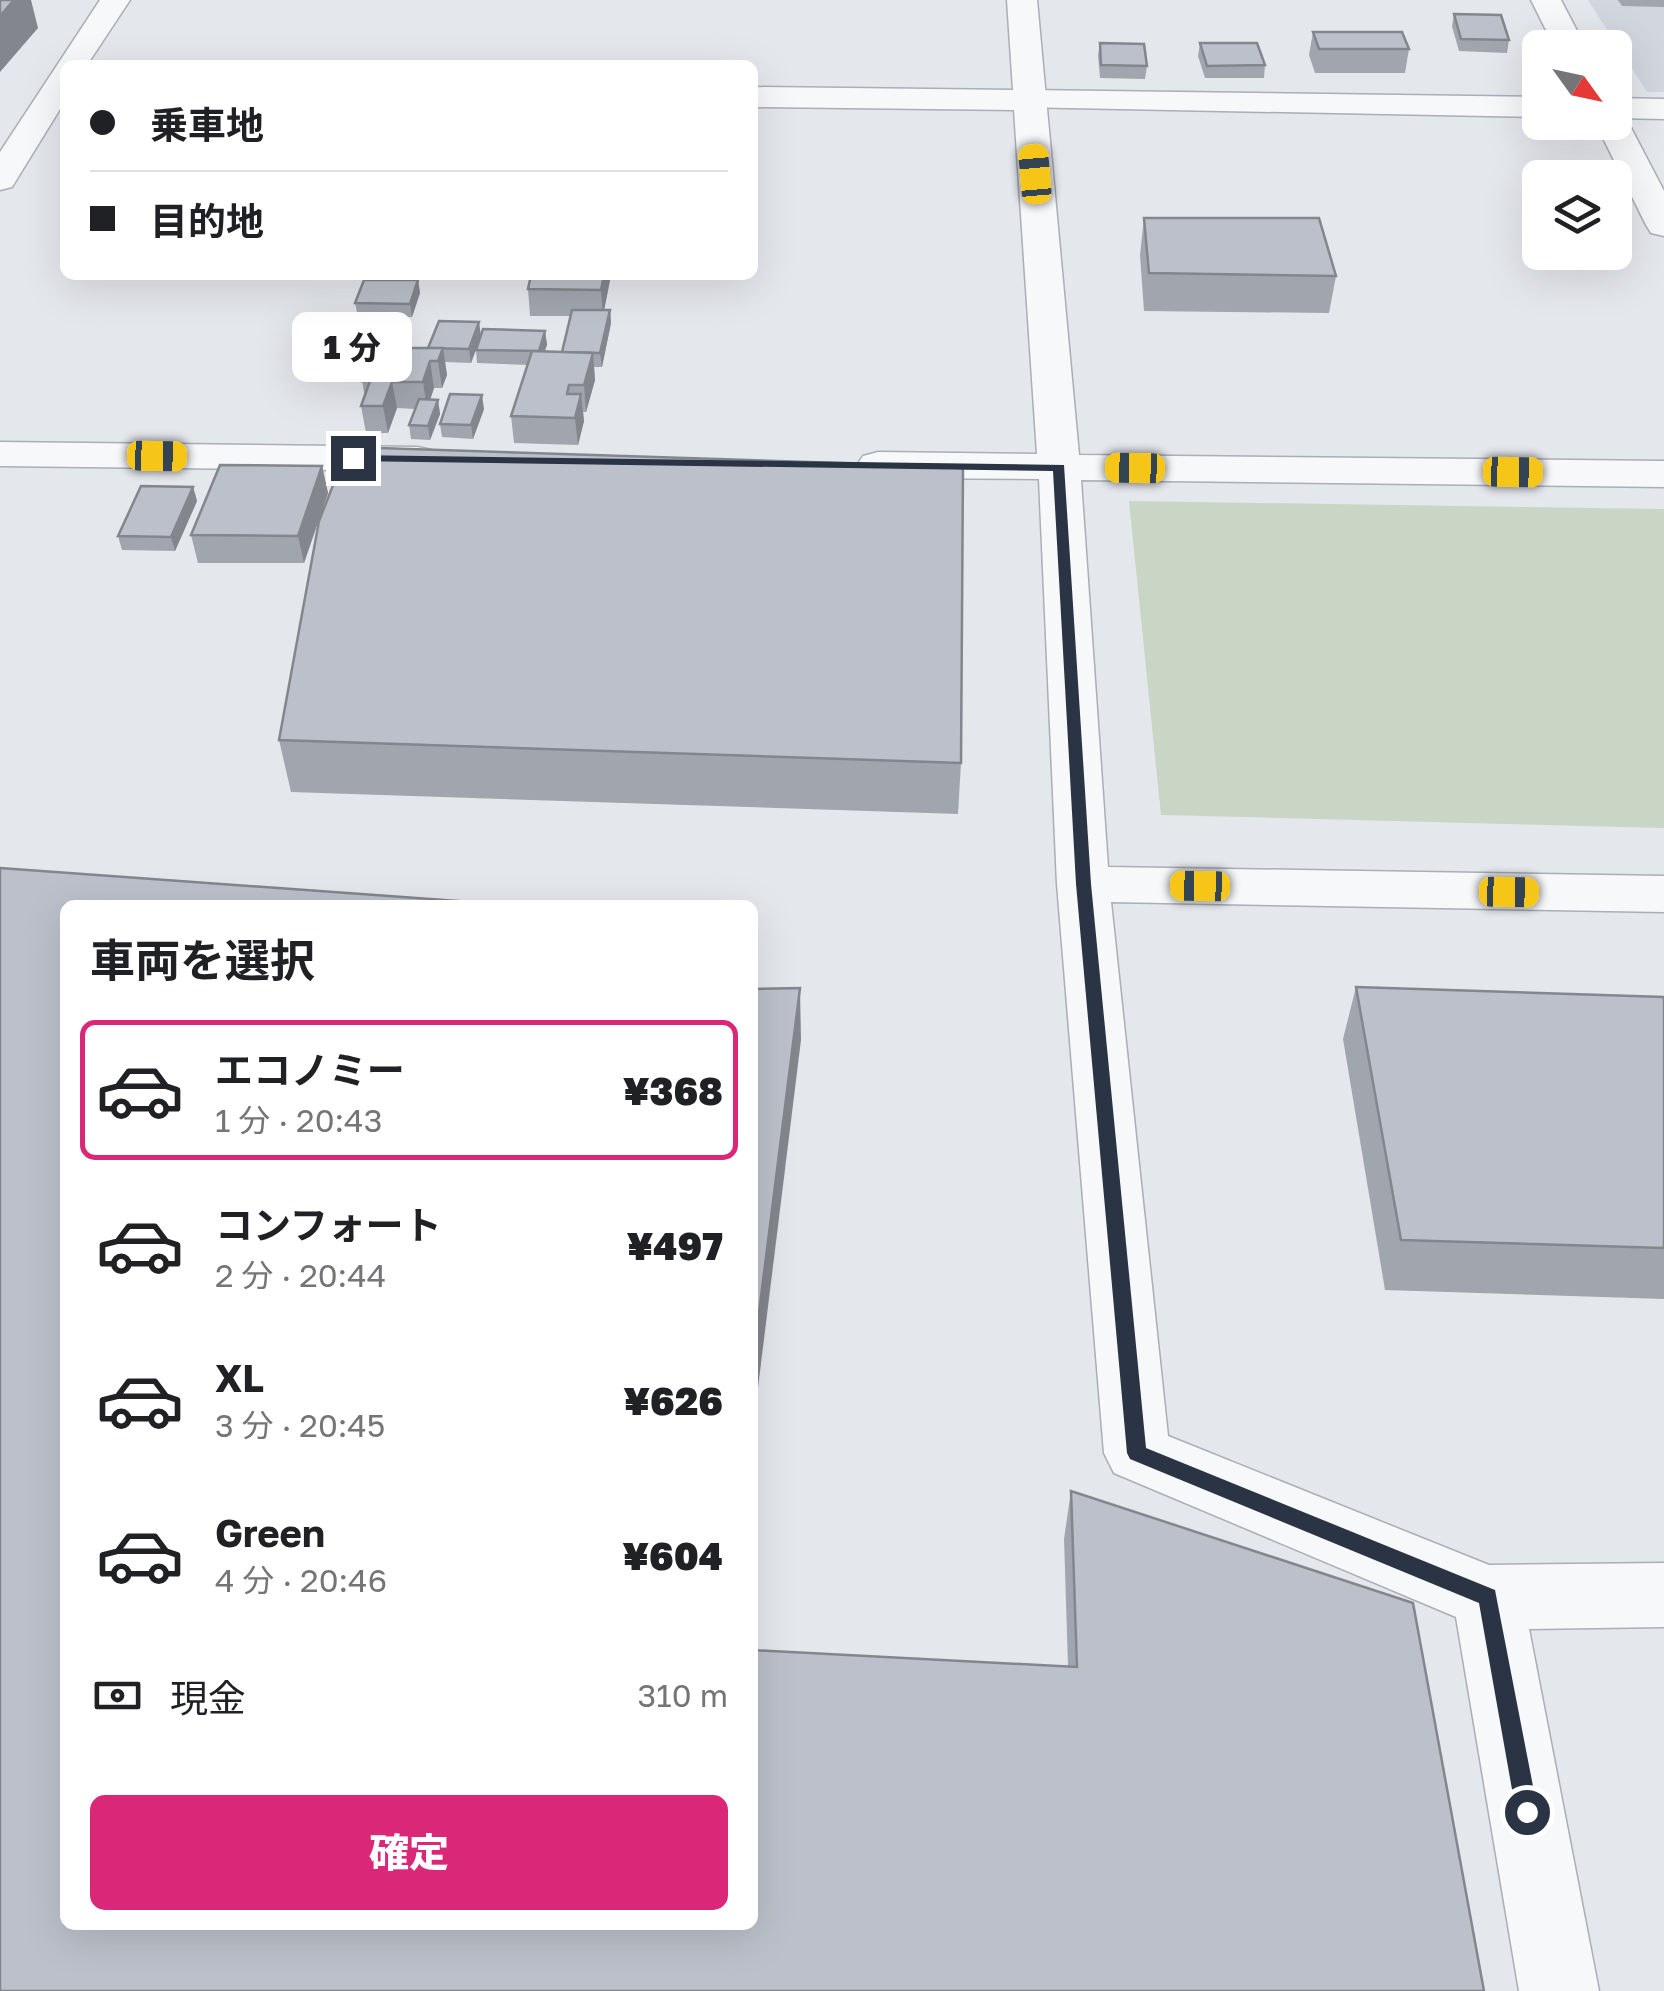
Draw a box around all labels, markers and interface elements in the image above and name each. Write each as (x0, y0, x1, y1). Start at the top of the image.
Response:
north arrow (1522, 30, 1632, 140)
map controls (1522, 30, 1632, 270)
text: 乗車地 (150, 102, 264, 147)
car (1017, 143, 1053, 205)
button: layers (1522, 160, 1632, 270)
text: 目的地 (150, 198, 264, 243)
callout: 1 分 (293, 313, 413, 383)
text: 1 分 (324, 328, 380, 366)
route end (331, 436, 376, 481)
car (127, 440, 187, 472)
car (1105, 452, 1165, 484)
car (1483, 456, 1543, 488)
car (1170, 870, 1230, 902)
car (1479, 876, 1539, 908)
text: 車両を選択 (90, 933, 315, 987)
icon: car (95, 1045, 185, 1135)
text: エコノミー (215, 1047, 405, 1092)
text: ¥368 (623, 1068, 723, 1113)
text: 1 分 · 20:43 (215, 1101, 382, 1139)
icon: car (95, 1200, 185, 1290)
text: コンフォート (215, 1202, 442, 1247)
text: ¥497 (627, 1223, 723, 1268)
text: 2 分 · 20:44 (215, 1256, 386, 1294)
icon: car (95, 1355, 185, 1445)
text: XL (215, 1355, 264, 1400)
text: ¥626 (623, 1378, 723, 1423)
text: 3 分 · 20:45 (215, 1406, 385, 1444)
icon: car (95, 1510, 185, 1600)
text: Green (215, 1510, 325, 1555)
text: ¥604 (622, 1533, 723, 1578)
text: 4 分 · 20:46 (215, 1561, 387, 1599)
icon: cash (90, 1668, 145, 1723)
text: 現金 (170, 1675, 246, 1720)
text: 310 m (638, 1676, 728, 1714)
route start (1505, 1790, 1550, 1835)
button: 確定 (90, 1795, 728, 1910)

